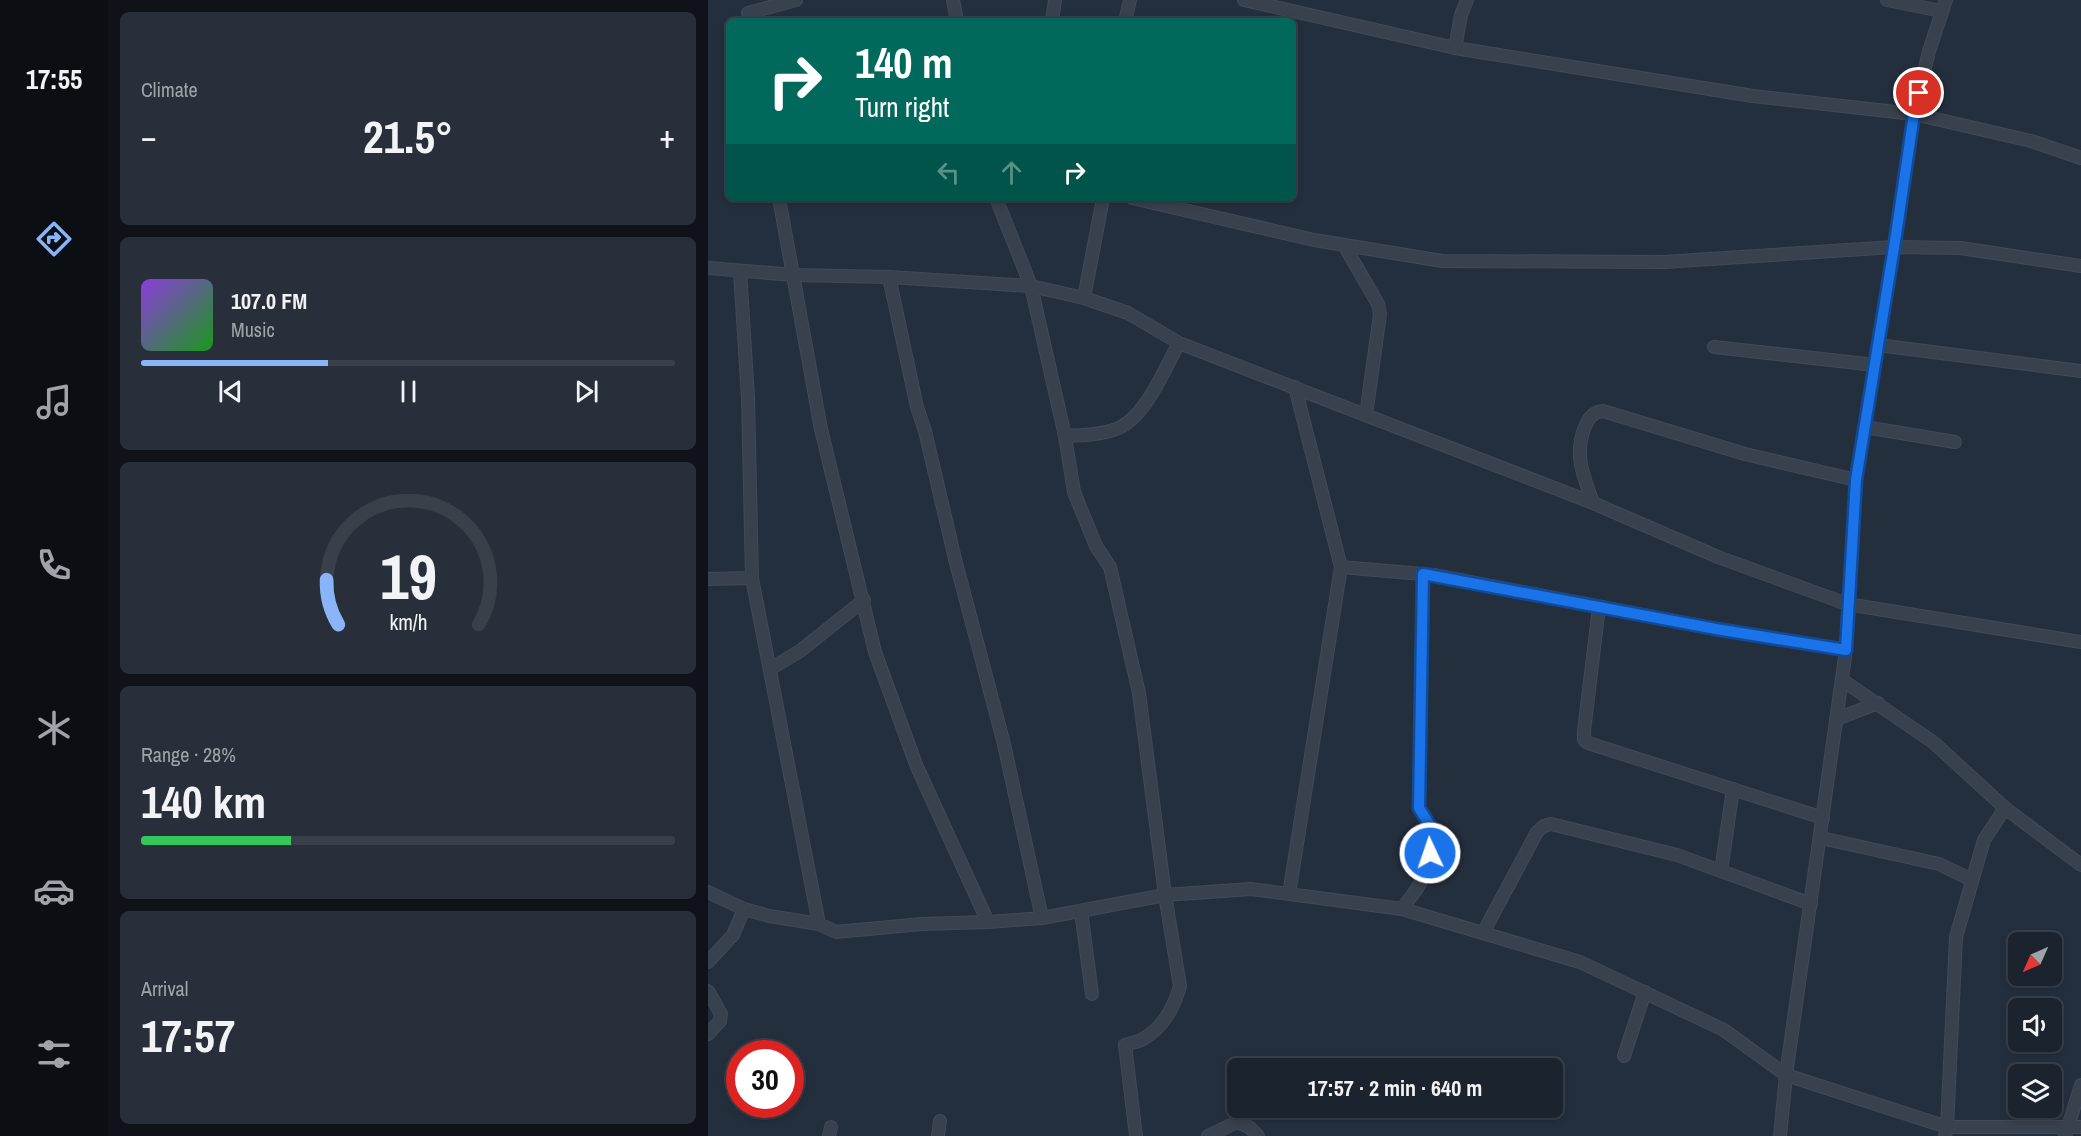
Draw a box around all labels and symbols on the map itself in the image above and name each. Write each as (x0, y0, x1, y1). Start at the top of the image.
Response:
pin (1893, 67, 1944, 118)
position arrow (1398, 821, 1462, 885)
north arrow (2008, 932, 2062, 986)
speed limit sign: 30 (726, 1040, 804, 1118)

